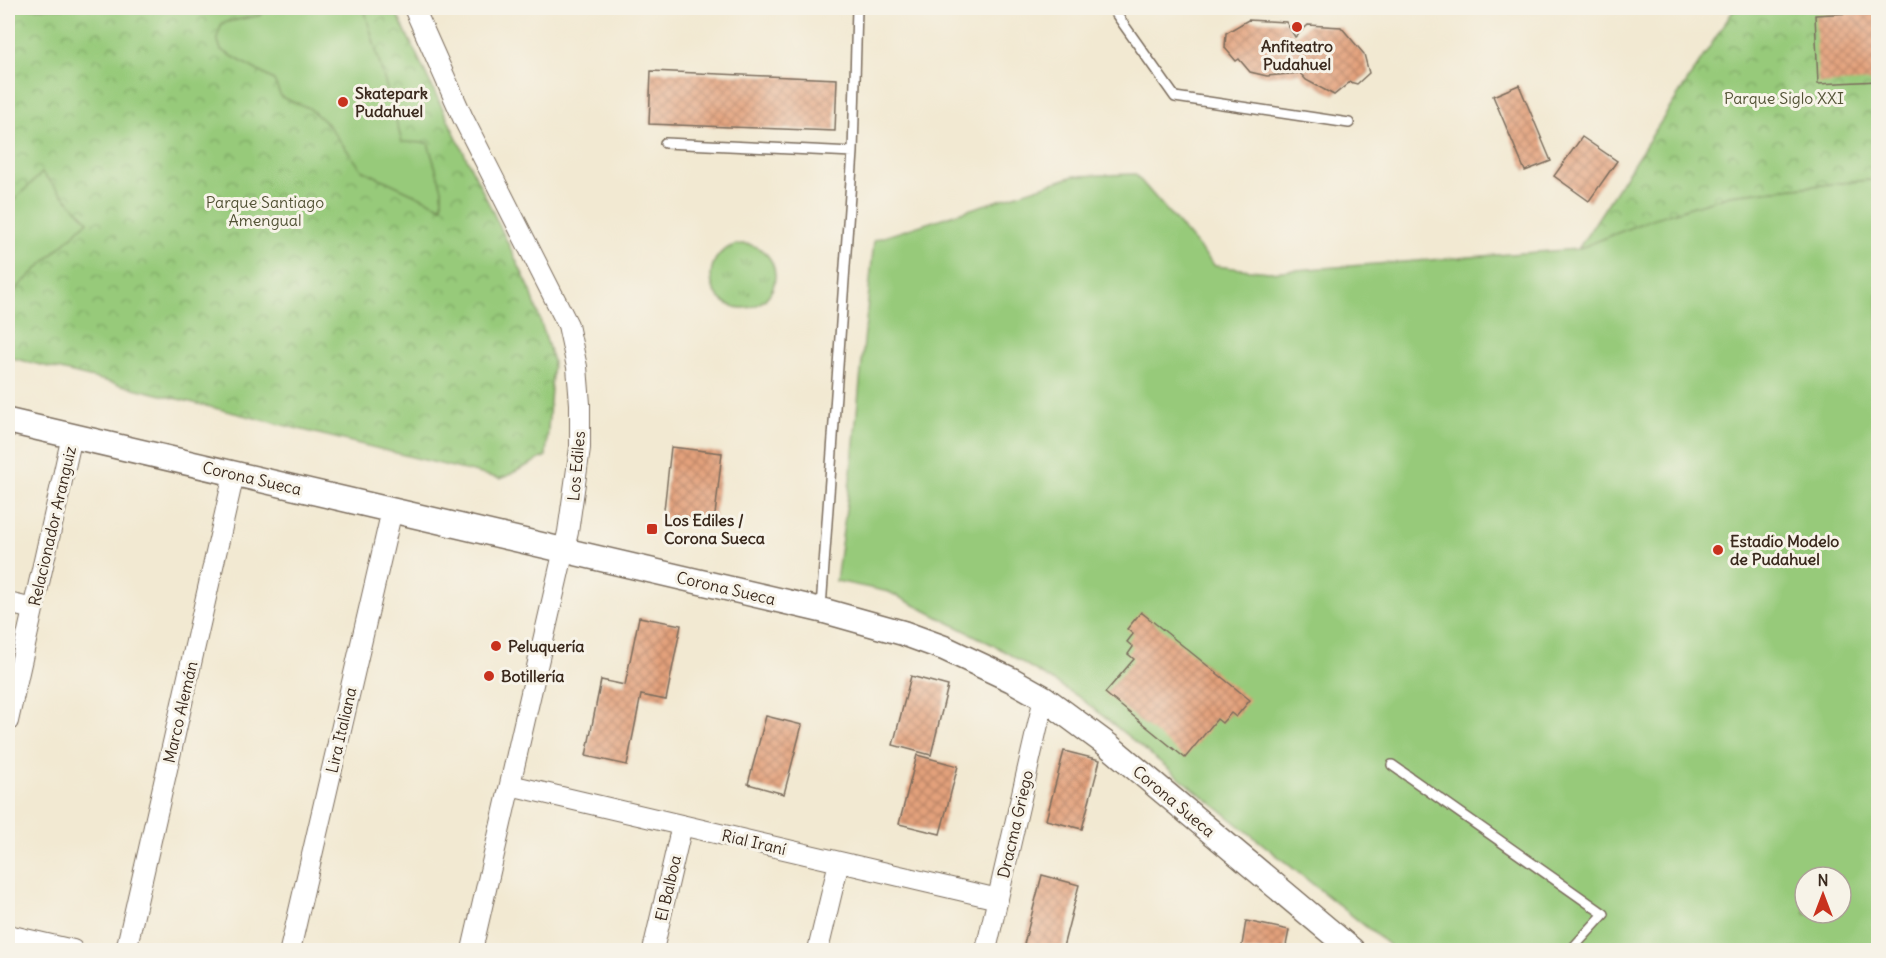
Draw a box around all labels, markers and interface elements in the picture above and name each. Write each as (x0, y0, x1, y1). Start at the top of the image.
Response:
marker: Anfiteatro Pudahuel (1290, 20, 1304, 34)
place label: Anfiteatro Pudahuel (1261, 36, 1333, 74)
place label: Skatepark Pudahuel (355, 83, 428, 121)
park label: Parque Siglo XXI (1724, 88, 1844, 108)
marker: Skatepark Pudahuel (336, 95, 350, 109)
park label: Parque Santiago Amengual (206, 192, 324, 230)
street label: Los Ediles (563, 430, 589, 502)
street label: Relacionador Aranguiz (24, 444, 80, 608)
street label: Corona Sueca (201, 457, 303, 499)
place label: Los Ediles / Corona Sueca (664, 510, 765, 548)
marker: Los Ediles / Corona Sueca (645, 522, 659, 536)
place label: Estadio Modelo de Pudahuel (1730, 531, 1839, 569)
marker: Estadio Modelo de Pudahuel (1711, 543, 1725, 557)
street label: Corona Sueca (675, 567, 777, 609)
place label: Peluquería (508, 636, 584, 657)
marker: Peluquería (489, 639, 503, 653)
street label: Marco Alemán (159, 659, 201, 765)
place label: Botillería (501, 666, 564, 686)
marker: Botillería (482, 669, 496, 683)
street label: Lira Italiana (321, 685, 361, 775)
street label: Corona Sueca (1129, 761, 1219, 841)
street label: Dracma Griego (993, 768, 1037, 880)
street label: Rial Iraní (720, 825, 789, 859)
street label: El Balboa (651, 853, 685, 923)
north arrow (1793, 865, 1853, 925)
text: N (1817, 870, 1829, 890)

